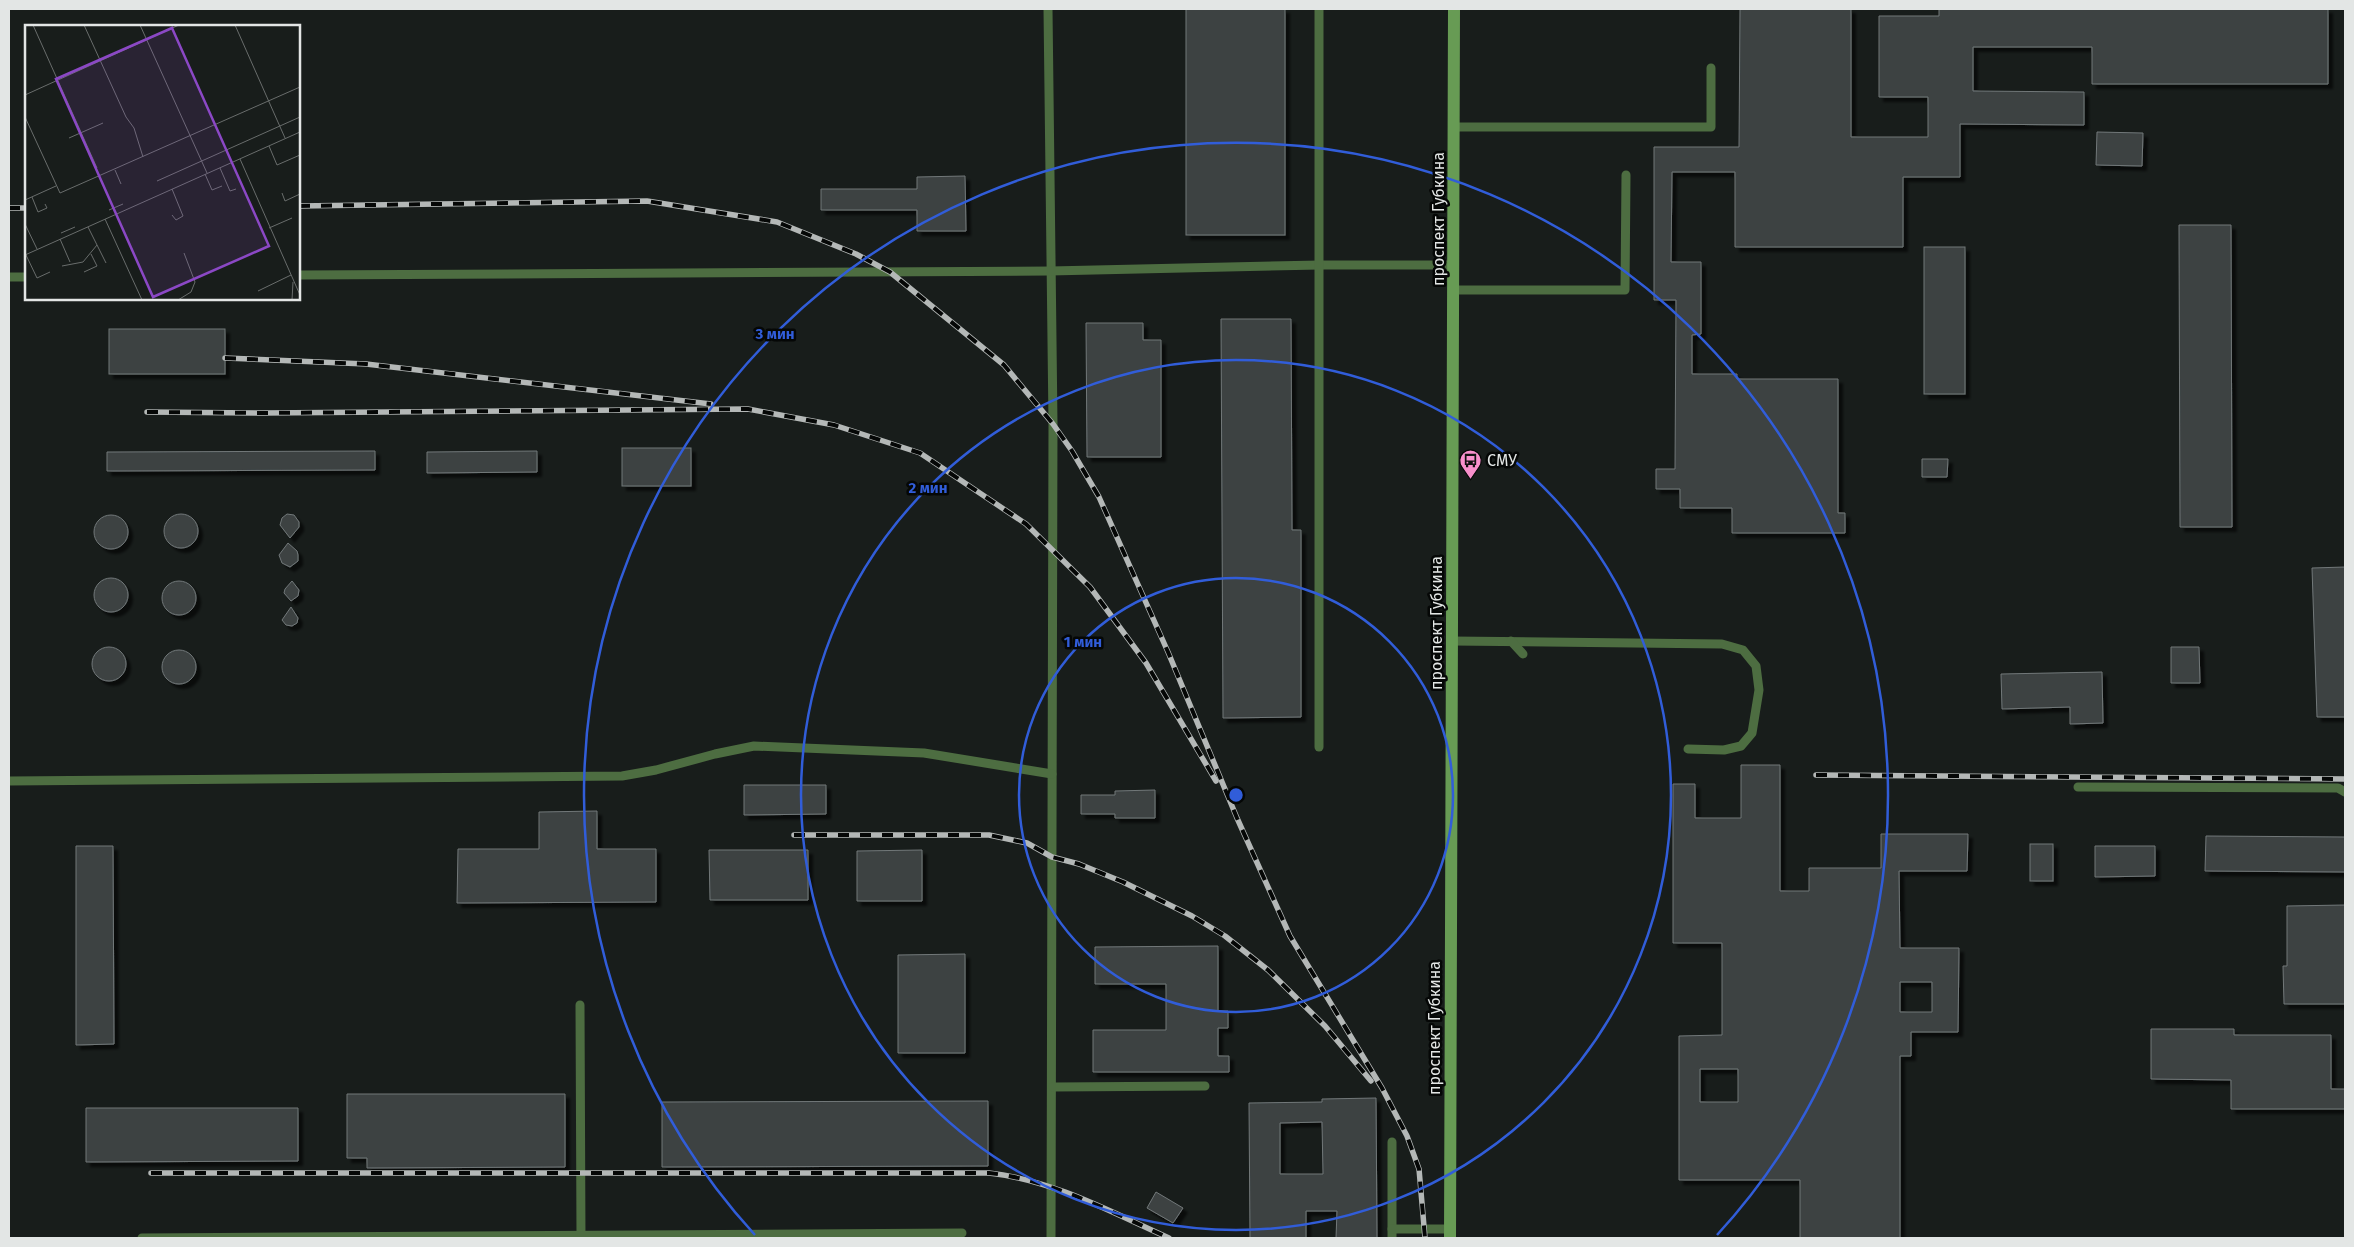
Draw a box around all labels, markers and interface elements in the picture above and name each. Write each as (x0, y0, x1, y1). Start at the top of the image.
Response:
inset map (25, 25, 300, 300)
street label: проспект Губкина (1429, 152, 1448, 286)
text: 3 мин (754, 325, 795, 343)
bus stop icon: СМУ (1459, 448, 1483, 479)
place label: СМУ (1487, 451, 1517, 470)
text: 2 мин (908, 479, 948, 497)
street label: проспект Губкина (1427, 556, 1446, 690)
text: 1 мин (1064, 633, 1102, 651)
centre of rings (1227, 786, 1245, 804)
street label: проспект Губкина (1425, 961, 1444, 1095)

